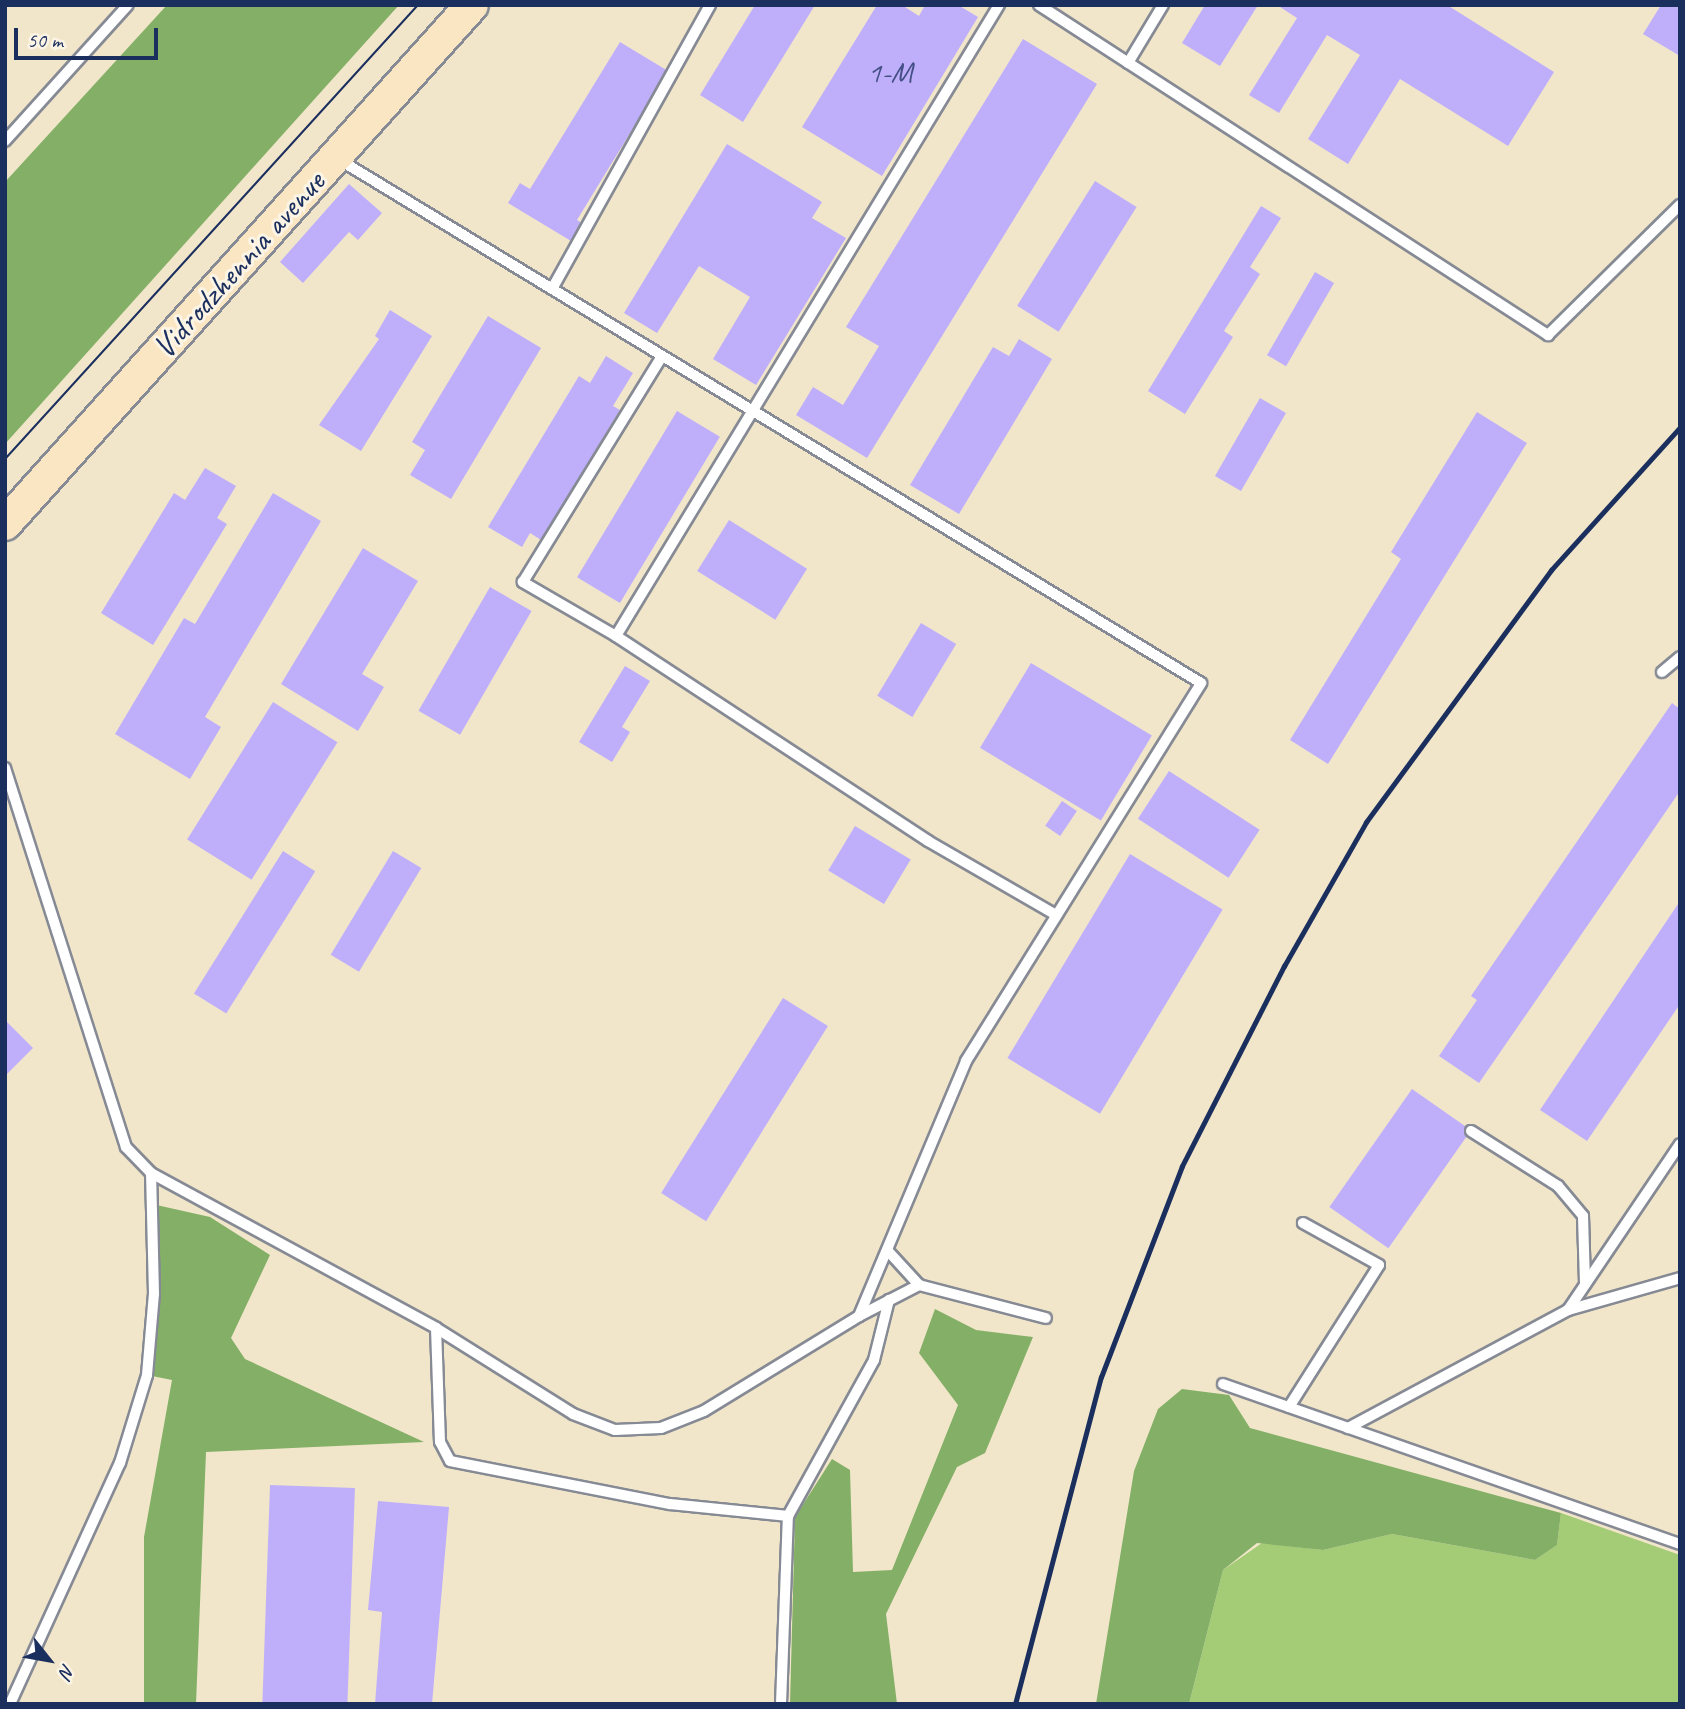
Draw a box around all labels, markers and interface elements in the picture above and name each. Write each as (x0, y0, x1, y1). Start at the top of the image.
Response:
scale bar (18, 14, 161, 58)
text: 50 m (27, 27, 63, 53)
house number: 1-М (868, 54, 912, 90)
street label: Vidrodzhennia avenue (145, 163, 333, 367)
north arrow (14, 1625, 84, 1695)
text: N (54, 1660, 80, 1682)

